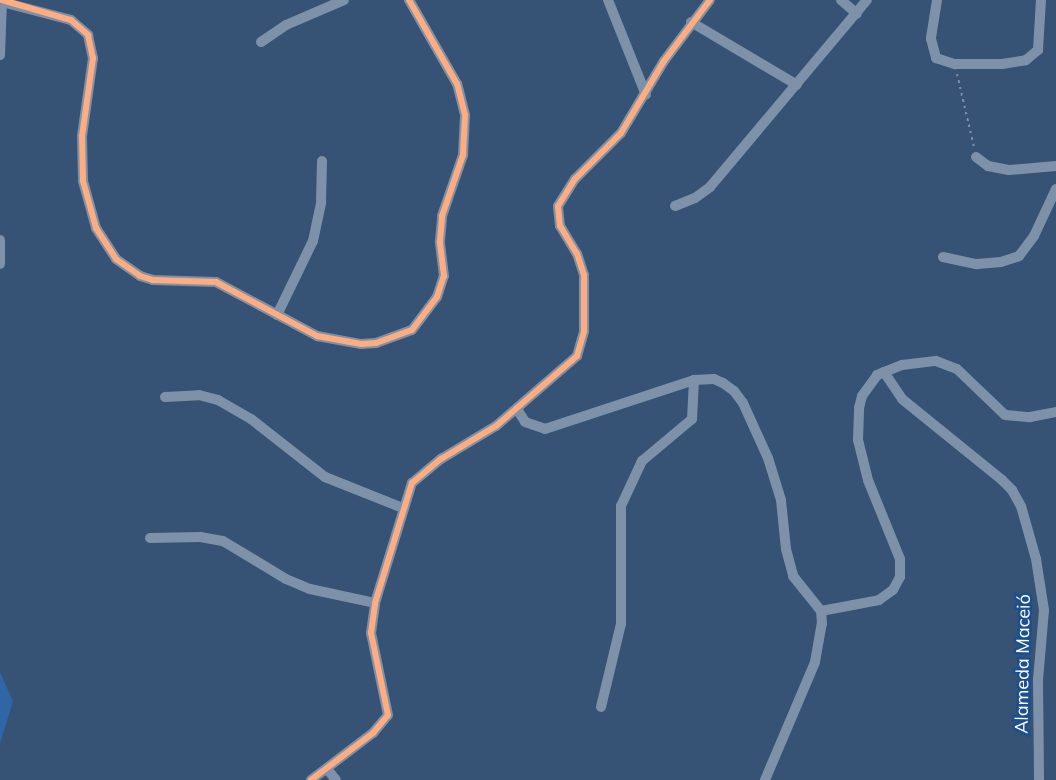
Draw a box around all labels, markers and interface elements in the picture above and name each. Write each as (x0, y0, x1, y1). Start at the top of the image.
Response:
street label: Alameda Maceió (1011, 594, 1035, 734)

